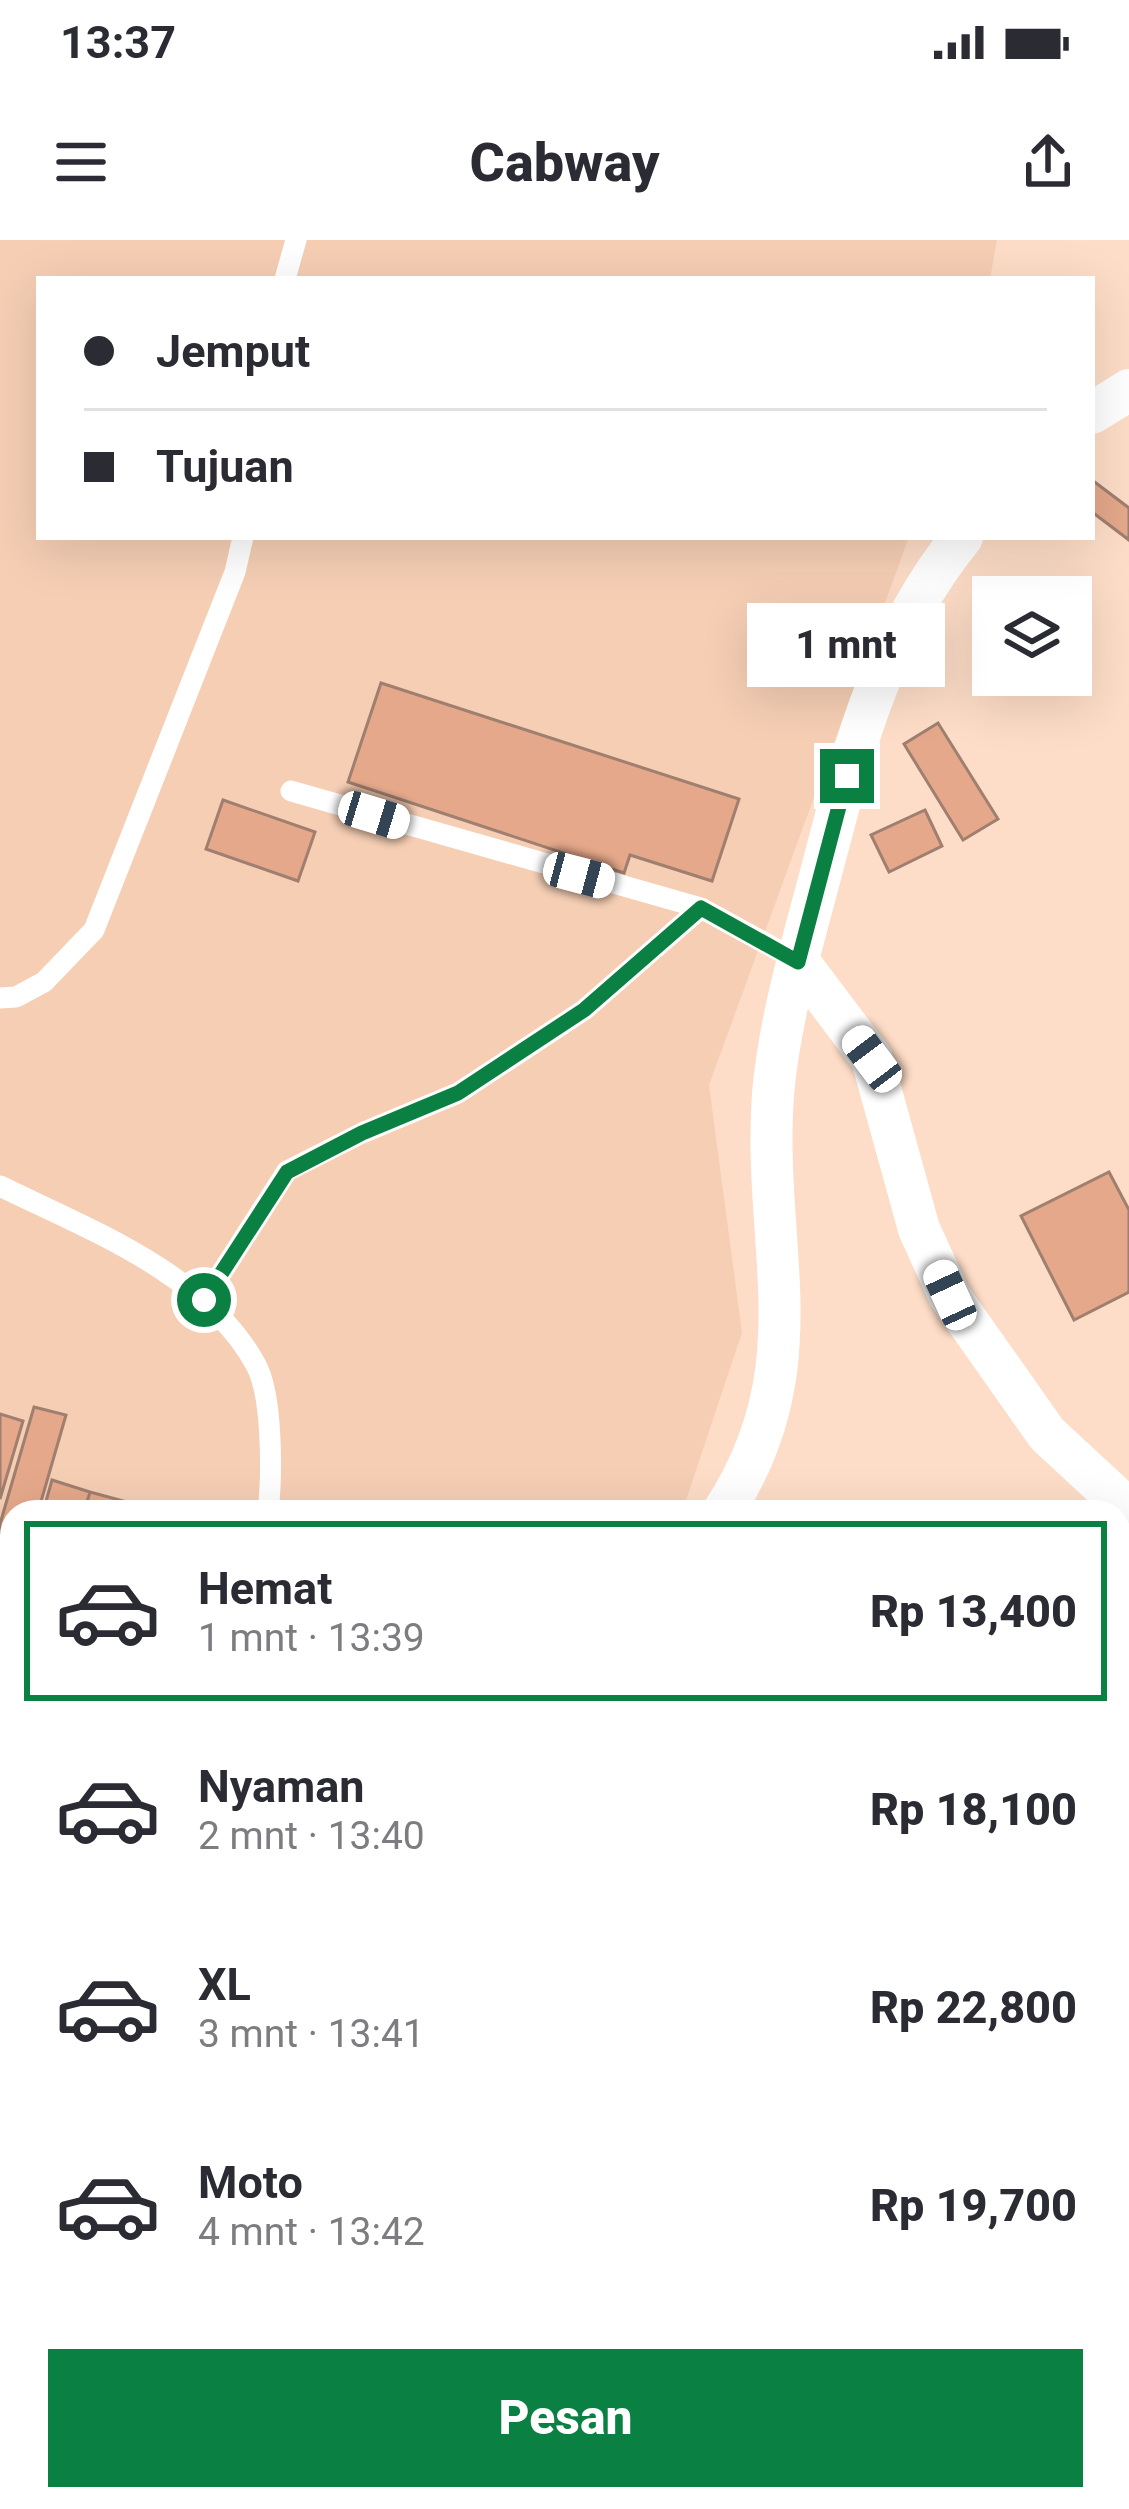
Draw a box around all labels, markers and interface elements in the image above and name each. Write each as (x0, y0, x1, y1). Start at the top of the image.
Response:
text: 13:37 (60, 16, 176, 69)
icon: menu (48, 129, 114, 195)
icon: share (1015, 129, 1081, 195)
text: Cabway (470, 131, 659, 194)
text: Jemput (156, 325, 310, 378)
text: Tujuan (156, 440, 294, 493)
map controls (972, 576, 1092, 696)
button: layers (972, 576, 1092, 696)
callout: 1 mnt (748, 602, 946, 686)
text: 1 mnt (795, 622, 897, 668)
route end (820, 749, 874, 803)
car (334, 787, 414, 843)
car (540, 848, 618, 902)
car (836, 1019, 908, 1099)
car (918, 1255, 982, 1335)
route start (177, 1273, 231, 1327)
icon: car (54, 1557, 162, 1665)
text: Hemat (198, 1562, 332, 1615)
text: Rp 13,400 (870, 1585, 1077, 1638)
text: 1 mnt · 13:39 (198, 1615, 425, 1661)
icon: car (54, 1755, 162, 1863)
text: Nyaman (198, 1760, 364, 1813)
text: Rp 18,100 (870, 1783, 1077, 1836)
text: 2 mnt · 13:40 (198, 1813, 425, 1859)
icon: car (54, 1953, 162, 2061)
text: XL (198, 1958, 251, 2011)
text: Rp 22,800 (870, 1981, 1077, 2034)
text: 3 mnt · 13:41 (198, 2011, 425, 2057)
icon: car (54, 2151, 162, 2259)
text: Moto (198, 2156, 303, 2209)
text: Rp 19,700 (870, 2179, 1077, 2232)
text: 4 mnt · 13:42 (198, 2209, 425, 2255)
button: Pesan (48, 2349, 1083, 2487)

